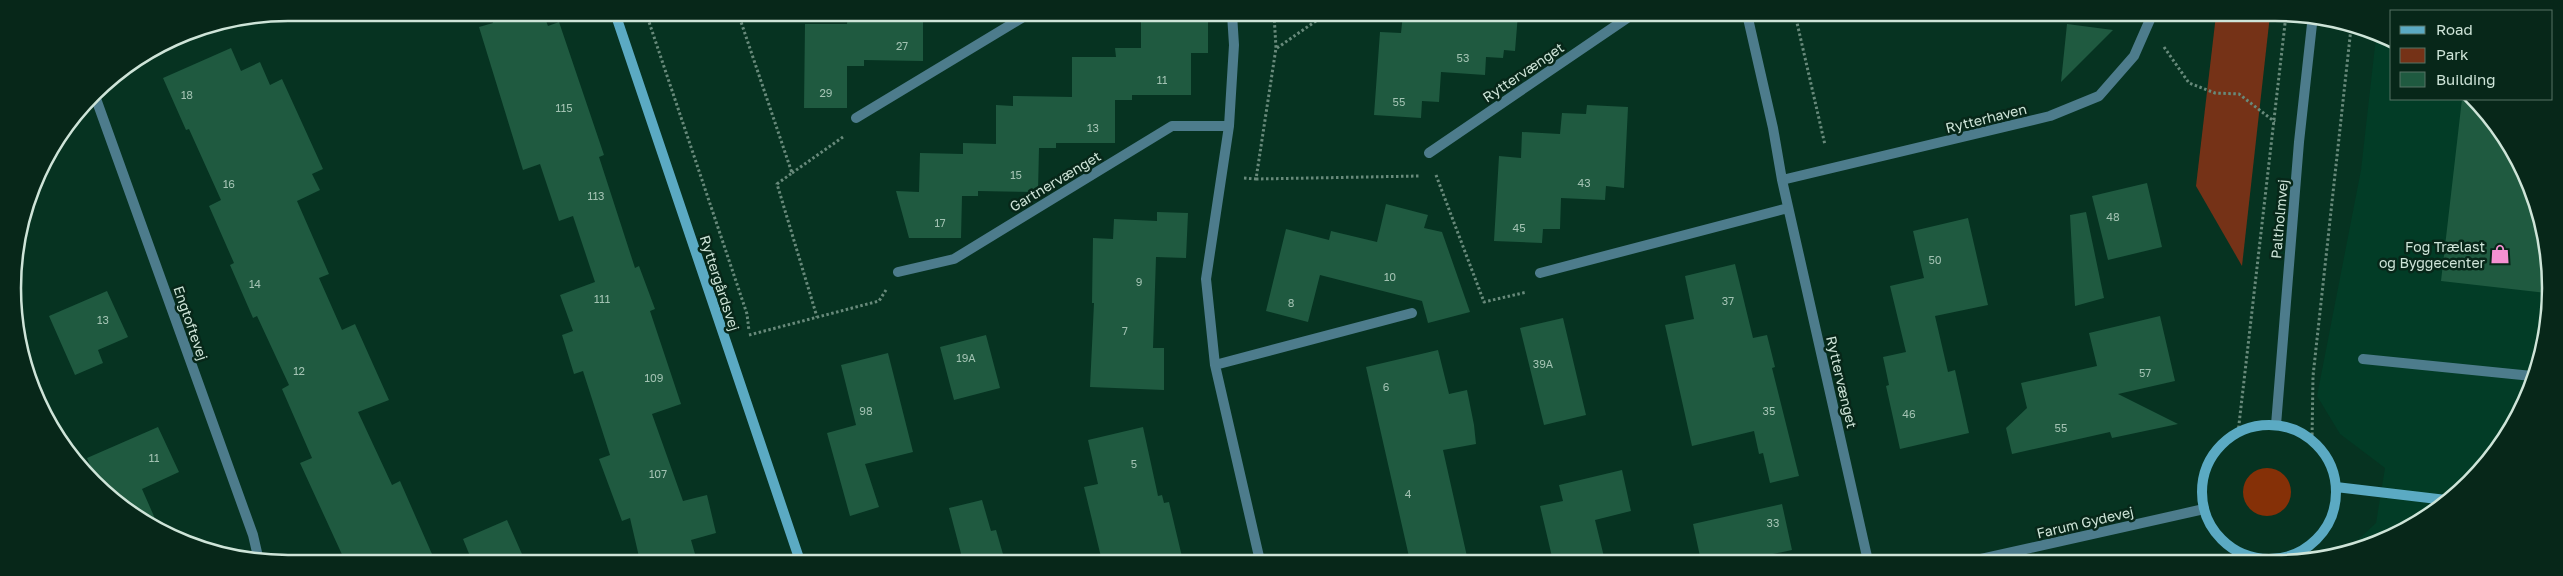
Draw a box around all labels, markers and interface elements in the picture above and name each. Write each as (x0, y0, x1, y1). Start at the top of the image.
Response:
legend (2390, 10, 2553, 100)
text: Road (2436, 20, 2473, 38)
house number: 27 (896, 39, 908, 52)
street label: Ryttervænget (1479, 39, 1567, 105)
text: Park (2436, 45, 2469, 63)
house number: 53 (1457, 51, 1469, 64)
text: Building (2436, 70, 2496, 88)
house number: 11 (1157, 73, 1167, 86)
house number: 29 (819, 86, 833, 99)
house number: 18 (181, 88, 193, 101)
house number: 55 (1393, 95, 1405, 108)
street label: Rytterhaven (1944, 100, 2028, 136)
house number: 115 (555, 101, 573, 114)
house number: 13 (1087, 121, 1099, 134)
street label: Gartnervænget (1006, 147, 1104, 215)
house number: 15 (1010, 168, 1022, 181)
house number: 43 (1577, 176, 1591, 189)
house number: 16 (223, 177, 235, 190)
street label: Paltholmvej (2267, 179, 2291, 259)
house number: 113 (587, 189, 605, 202)
house number: 48 (2106, 210, 2120, 223)
house number: 17 (934, 216, 946, 229)
house number: 45 (1512, 221, 1526, 234)
street label: Ryttergårdsvej (697, 233, 743, 333)
place label: Fog Trælast og Byggecenter (2379, 238, 2486, 271)
shop icon: Fog Trælast og Byggecenter (2489, 243, 2511, 265)
house number: 50 (1928, 253, 1942, 266)
house number: 10 (1384, 270, 1396, 283)
house number: 9 (1136, 275, 1142, 288)
house number: 14 (249, 277, 261, 290)
street label: Engtoftevej (170, 283, 212, 363)
house number: 111 (594, 292, 610, 305)
house number: 37 (1722, 294, 1734, 307)
house number: 8 (1288, 296, 1295, 309)
house number: 13 (97, 313, 109, 326)
house number: 7 (1122, 324, 1128, 337)
street label: Ryttervænget (1823, 334, 1861, 430)
house number: 19A (956, 351, 976, 364)
house number: 39A (1533, 357, 1554, 370)
house number: 12 (293, 364, 305, 377)
house number: 57 (2139, 366, 2151, 379)
house number: 109 (645, 371, 663, 384)
house number: 6 (1383, 380, 1390, 393)
house number: 98 (859, 404, 873, 417)
house number: 35 (1763, 404, 1775, 417)
house number: 46 (1902, 407, 1916, 420)
house number: 55 (2055, 421, 2067, 434)
house number: 11 (149, 451, 159, 464)
house number: 5 (1131, 457, 1137, 470)
house number: 107 (649, 467, 667, 480)
house number: 4 (1405, 487, 1412, 500)
street label: Farum Gydevej (2035, 503, 2135, 541)
house number: 33 (1767, 516, 1779, 529)

